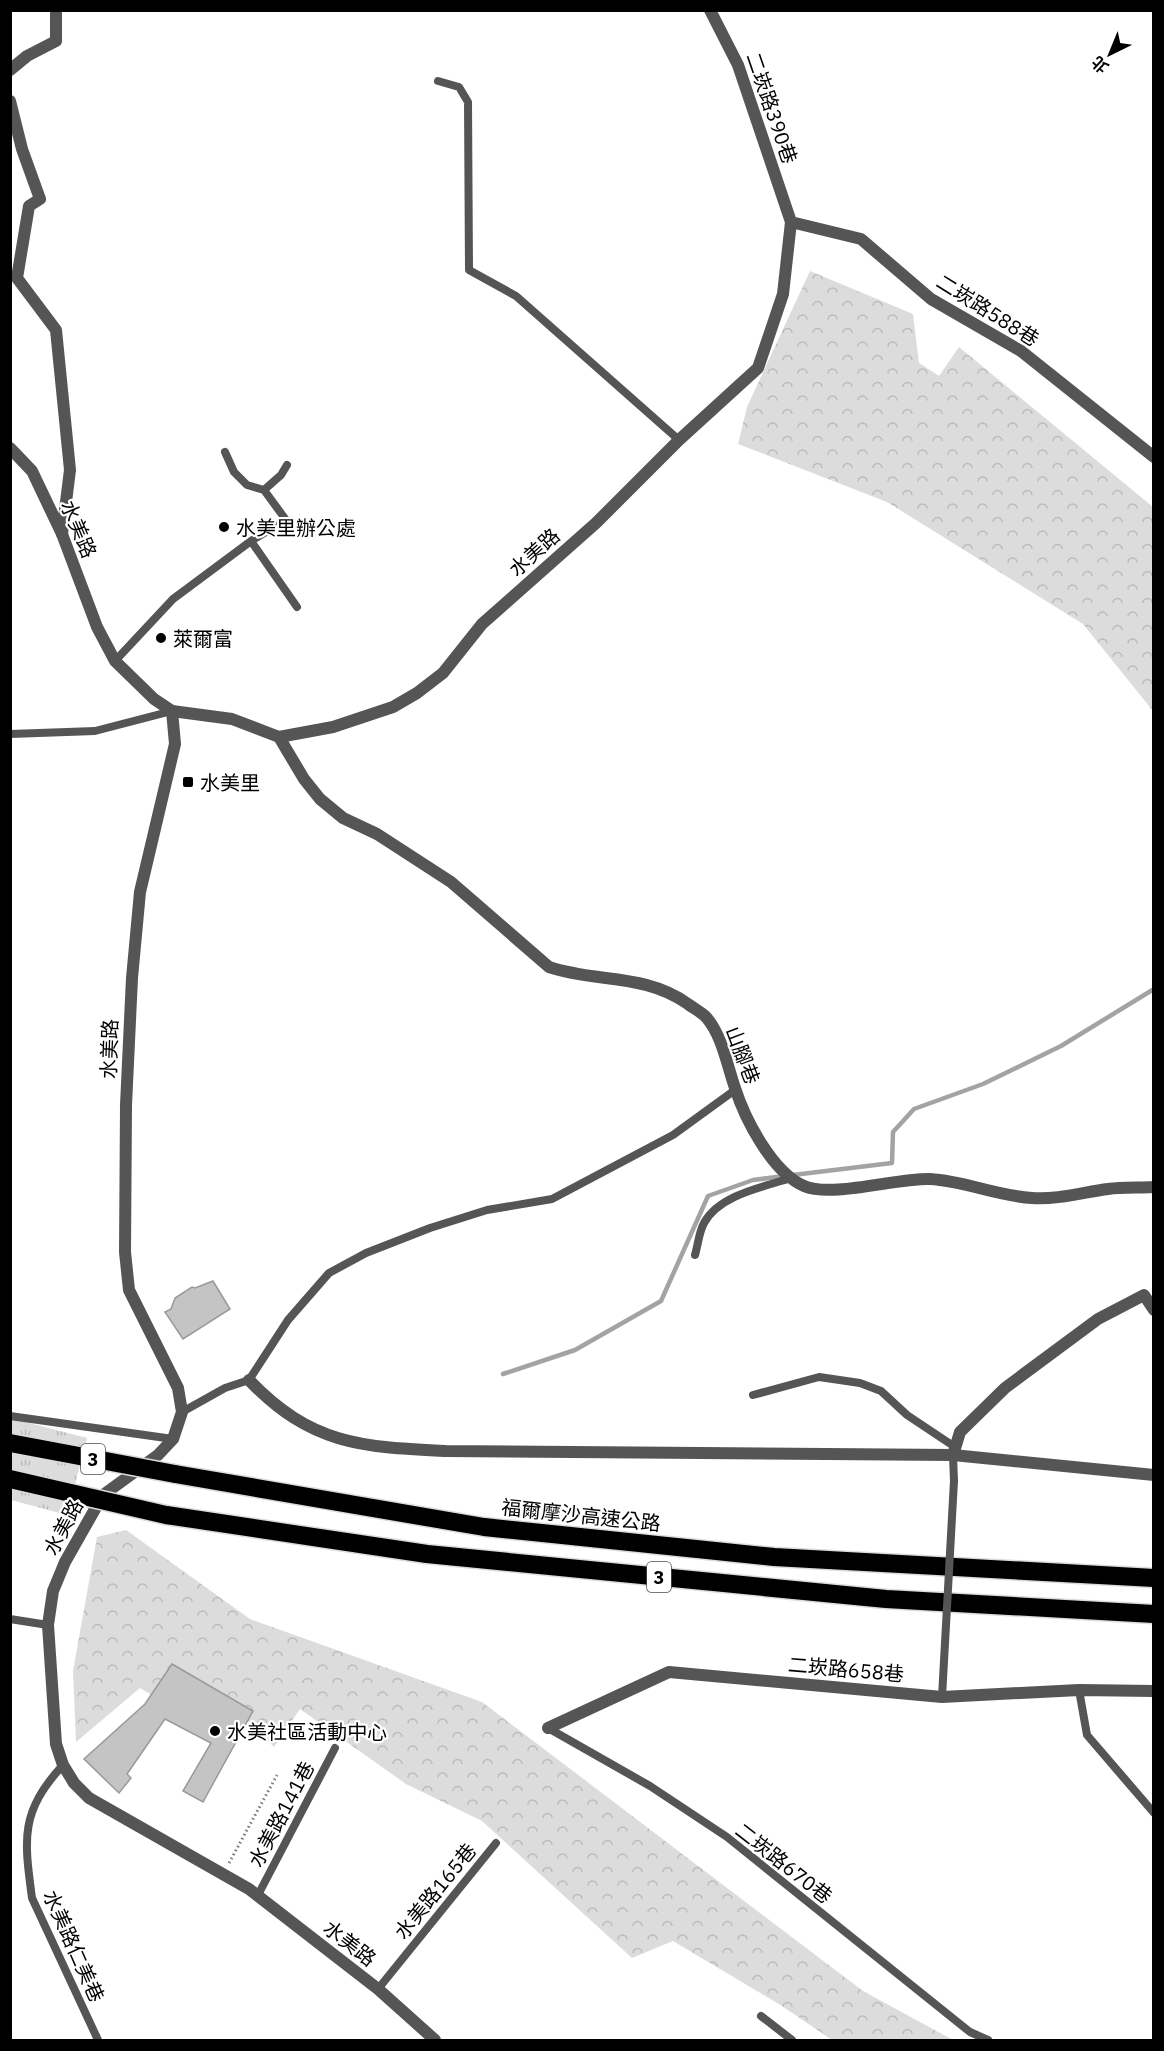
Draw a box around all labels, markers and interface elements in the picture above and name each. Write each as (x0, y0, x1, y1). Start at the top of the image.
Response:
north arrow (1080, 24, 1140, 84)
street label: 二崁路390巷 (740, 49, 804, 167)
text: 北 (1087, 52, 1112, 78)
street label: 二崁路588巷 (932, 268, 1044, 352)
street label: 水美路 (55, 496, 103, 562)
place label: 水美里辦公處 (236, 514, 356, 541)
marker: 水美里辦公處 (217, 520, 231, 534)
street label: 水美路 (503, 522, 565, 582)
place label: 萊爾富 (173, 625, 233, 652)
marker: 萊爾富 (154, 631, 168, 645)
place label: 水美里 (200, 769, 260, 796)
marker: 水美里 (181, 775, 195, 789)
street label: 水美路 (94, 1019, 124, 1079)
street label: 山腳巷 (720, 1022, 766, 1088)
road number: 3 (81, 1444, 105, 1474)
street label: 福爾摩沙高速公路 (500, 1493, 662, 1537)
street label: 水美路 (37, 1494, 89, 1560)
road number: 3 (647, 1562, 671, 1592)
street label: 二崁路658巷 (787, 1650, 905, 1688)
place label: 水美社區活動中心 (227, 1718, 387, 1745)
marker: 水美社區活動中心 (208, 1724, 222, 1738)
street label: 水美路141巷 (242, 1756, 320, 1872)
street label: 二崁路670巷 (730, 1817, 838, 1909)
street label: 水美路165巷 (388, 1837, 482, 1945)
street label: 水美路仁美巷 (37, 1886, 111, 2006)
street label: 水美路 (318, 1914, 382, 1972)

